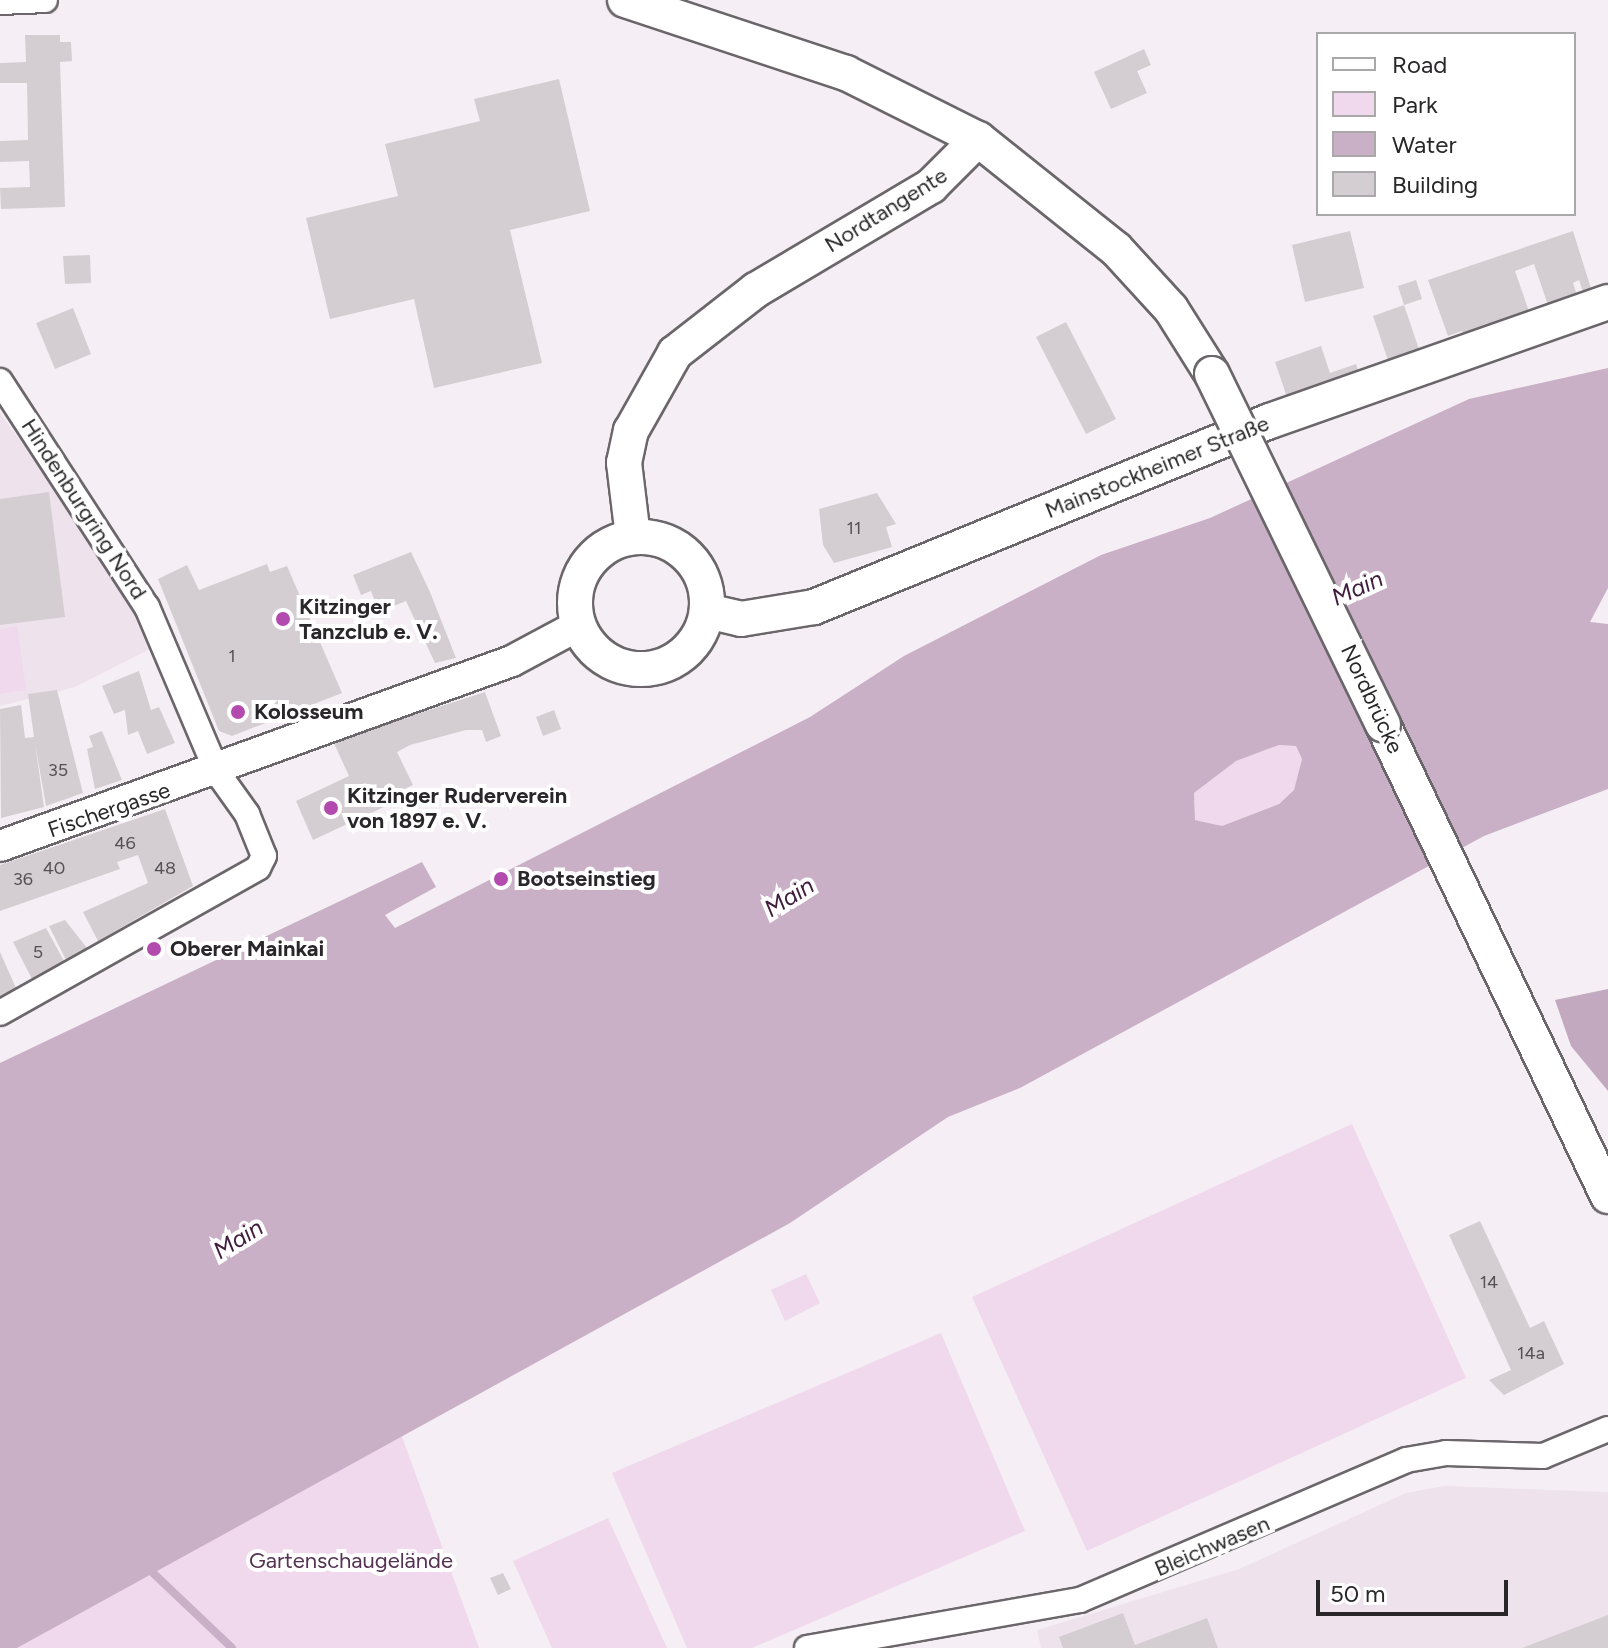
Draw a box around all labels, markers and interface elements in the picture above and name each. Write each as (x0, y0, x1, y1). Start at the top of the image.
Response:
legend (1316, 32, 1576, 216)
text: Road (1392, 50, 1447, 79)
text: Park (1392, 90, 1438, 119)
text: Water (1392, 130, 1457, 159)
street label: Nordtangente (820, 162, 952, 258)
text: Building (1392, 170, 1478, 199)
street label: Mainstockheimer Straße (1041, 410, 1273, 524)
street label: Hindenburgring Nord (16, 414, 152, 604)
house number: 11 (847, 517, 861, 539)
water label: Main (1327, 564, 1387, 612)
place label: Kitzinger Tanzclub e. V. (299, 593, 438, 644)
marker: Kitzinger Tanzclub e. V. (274, 610, 292, 628)
street label: Nordbrücke (1335, 640, 1409, 758)
house number: 1 (228, 645, 236, 667)
place label: Kolosseum (254, 699, 363, 725)
marker: Kolosseum (229, 703, 247, 721)
house number: 35 (48, 759, 68, 781)
street label: Fischergasse (44, 777, 174, 843)
place label: Kitzinger Ruderverein von 1897 e. V. (347, 782, 567, 834)
marker: Kitzinger Ruderverein von 1897 e. V. (322, 799, 340, 817)
house number: 46 (114, 832, 136, 854)
house number: 40 (43, 857, 65, 879)
house number: 48 (154, 857, 176, 879)
place label: Bootseinstieg (517, 866, 656, 892)
house number: 36 (13, 868, 33, 890)
marker: Bootseinstieg (492, 870, 510, 888)
water label: Main (759, 871, 819, 923)
place label: Oberer Mainkai (170, 936, 324, 962)
marker: Oberer Mainkai (145, 940, 163, 958)
house number: 5 (33, 941, 43, 963)
water label: Main (208, 1213, 268, 1265)
house number: 14 (1480, 1271, 1498, 1293)
house number: 14a (1517, 1342, 1545, 1364)
street label: Bleichwasen (1151, 1510, 1273, 1582)
park label: Gartenschaugelände (249, 1548, 453, 1574)
scale bar (1320, 1564, 1512, 1614)
text: 50 m (1330, 1579, 1386, 1608)

